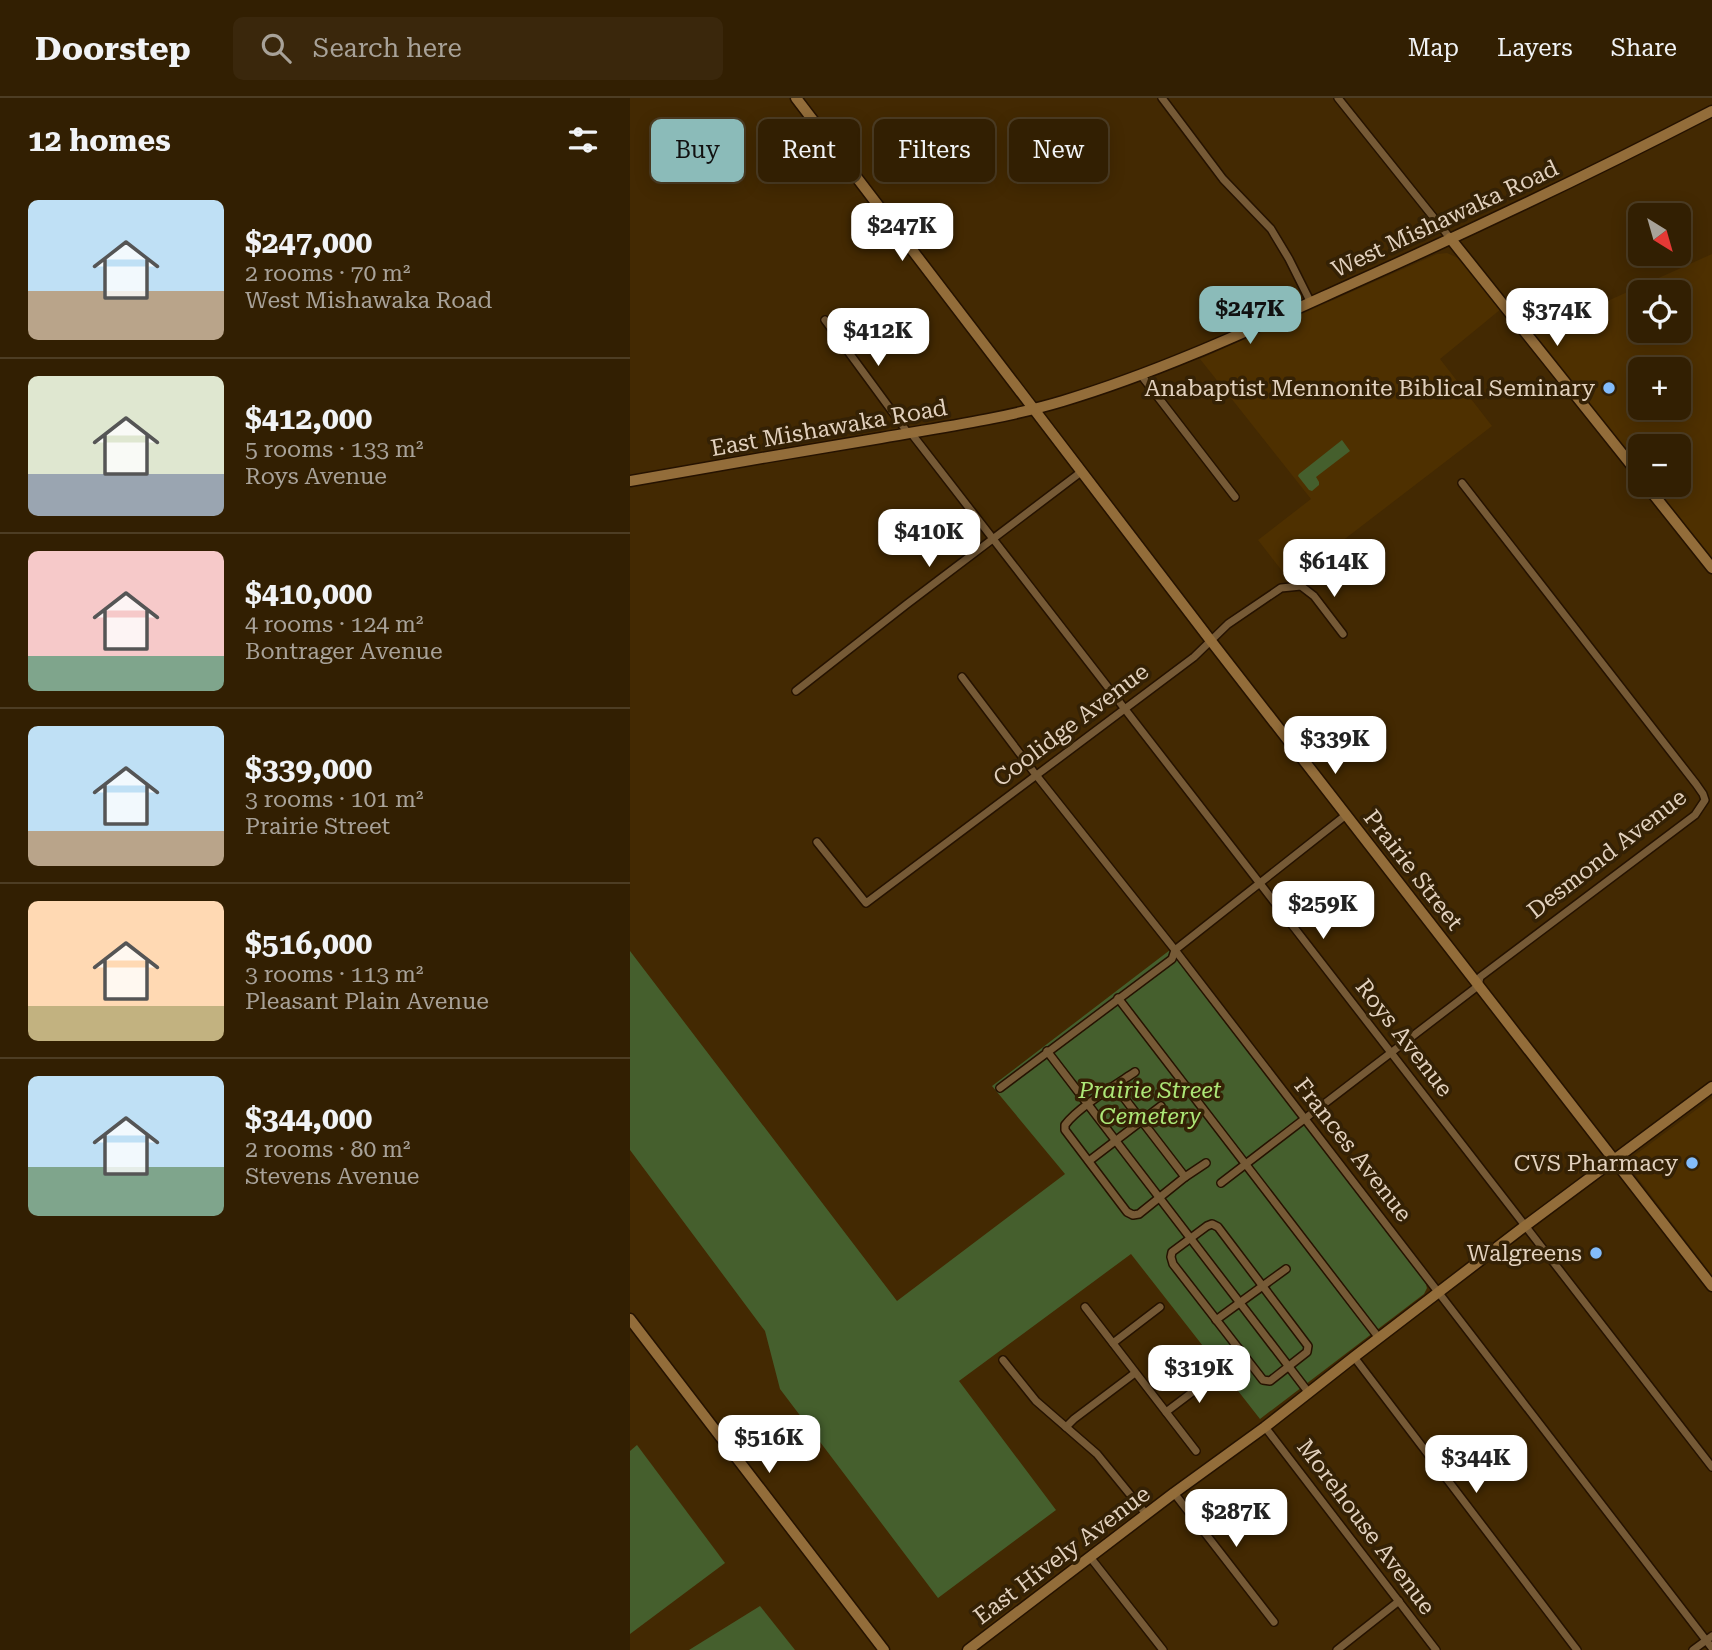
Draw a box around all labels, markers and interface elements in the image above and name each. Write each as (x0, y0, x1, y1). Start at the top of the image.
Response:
search box (233, 17, 723, 80)
text: Doorstep (35, 29, 191, 68)
icon: search (257, 29, 295, 67)
text: Search here (313, 33, 462, 63)
text: Map (1408, 34, 1459, 62)
text: Layers (1497, 34, 1573, 62)
text: Share (1611, 34, 1677, 62)
chip: Buy (651, 119, 744, 182)
chip: Rent (758, 119, 860, 182)
chip: Filters (874, 119, 995, 182)
chip: New (1009, 119, 1108, 182)
icon: filters (564, 121, 602, 159)
text: 12 homes (28, 123, 171, 158)
street label: West Mishawaka Road (1327, 154, 1563, 283)
north arrow (1628, 203, 1690, 266)
map controls (1628, 203, 1691, 497)
pin: $247K (853, 204, 951, 263)
text: $247K (867, 212, 937, 239)
text: $247,000 (245, 225, 372, 260)
icon: home (84, 228, 168, 312)
text: 2 rooms · 70 m² (245, 260, 411, 287)
button: locate (1628, 280, 1691, 343)
pin: $247K (1201, 286, 1299, 346)
text: West Mishawaka Road (245, 287, 492, 314)
pin: $374K (1508, 288, 1606, 348)
text: $247K (1215, 295, 1285, 322)
text: $374K (1522, 297, 1592, 324)
pin: $412K (829, 308, 927, 368)
text: $412K (843, 317, 913, 344)
button: + (1628, 357, 1691, 420)
place label: Anabaptist Mennonite Biblical Seminary (1144, 375, 1595, 402)
marker: Anabaptist Mennonite Biblical Seminary (1601, 380, 1617, 396)
street label: East Mishawaka Road (709, 394, 950, 462)
text: $412,000 (245, 401, 372, 436)
icon: home (84, 404, 168, 488)
button: − (1628, 434, 1691, 497)
text: 5 rooms · 133 m² (245, 436, 423, 463)
text: Roys Avenue (245, 463, 387, 490)
pin: $410K (880, 510, 978, 569)
text: $410K (894, 518, 964, 545)
pin: $614K (1285, 540, 1383, 599)
text: $614K (1299, 548, 1369, 575)
text: $410,000 (245, 576, 372, 611)
icon: home (84, 579, 168, 663)
text: 4 rooms · 124 m² (245, 611, 423, 638)
text: Bontrager Avenue (245, 638, 443, 665)
street label: Coolidge Avenue (988, 658, 1154, 792)
pin: $339K (1286, 716, 1384, 776)
text: $339K (1300, 725, 1370, 752)
text: $339,000 (245, 751, 372, 786)
icon: home (84, 754, 168, 838)
street label: Desmond Avenue (1522, 784, 1692, 924)
text: 3 rooms · 101 m² (245, 786, 423, 813)
street label: Prairie Street (1358, 805, 1469, 936)
text: Prairie Street (245, 813, 390, 840)
pin: $259K (1274, 882, 1372, 941)
text: $259K (1288, 890, 1358, 917)
text: $516,000 (245, 926, 372, 961)
icon: home (84, 929, 168, 1013)
text: 3 rooms · 113 m² (245, 961, 423, 988)
street label: Roys Avenue (1350, 974, 1458, 1102)
text: Pleasant Plain Avenue (245, 988, 489, 1015)
street label: Frances Avenue (1289, 1073, 1417, 1227)
park label: Prairie Street Cemetery (1078, 1077, 1222, 1130)
text: $344,000 (245, 1101, 372, 1136)
icon: home (84, 1104, 168, 1188)
text: 2 rooms · 80 m² (245, 1136, 411, 1163)
place label: CVS Pharmacy (1514, 1150, 1678, 1177)
marker: CVS Pharmacy (1684, 1155, 1700, 1171)
text: Stevens Avenue (245, 1163, 419, 1190)
place label: Walgreens (1467, 1240, 1582, 1267)
marker: Walgreens (1588, 1245, 1604, 1261)
pin: $319K (1150, 1346, 1248, 1405)
text: $319K (1164, 1354, 1234, 1381)
pin: $516K (720, 1416, 818, 1475)
text: $516K (734, 1424, 804, 1451)
street label: Morehouse Avenue (1291, 1434, 1441, 1620)
pin: $344K (1427, 1436, 1525, 1495)
text: $344K (1441, 1444, 1511, 1471)
street label: East Hively Avenue (969, 1480, 1155, 1630)
pin: $287K (1187, 1490, 1285, 1549)
text: $287K (1201, 1498, 1271, 1525)

